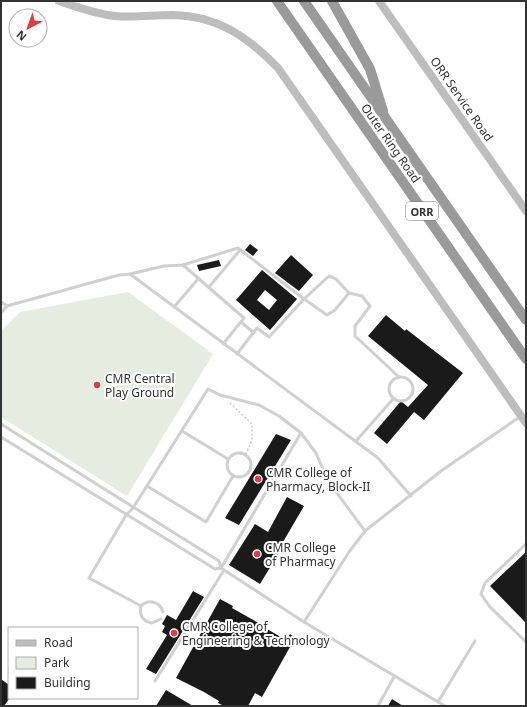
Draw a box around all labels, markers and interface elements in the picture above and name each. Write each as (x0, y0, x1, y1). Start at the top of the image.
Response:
north arrow (8, 8, 48, 48)
text: N (13, 27, 29, 45)
street label: ORR Service Road (427, 53, 497, 145)
street label: Outer Ring Road (357, 100, 425, 186)
road number: ORR (406, 202, 438, 220)
place label: CMR Central Play Ground (105, 370, 175, 401)
marker: CMR Central Play Ground (92, 380, 102, 390)
place label: CMR College of Pharmacy, Block-II (266, 464, 370, 495)
marker: CMR College of Pharmacy, Block-II (253, 474, 263, 484)
place label: CMR College of Pharmacy (265, 539, 337, 570)
marker: CMR College of Pharmacy (252, 549, 262, 559)
place label: CMR College of Engineering & Technology (182, 618, 331, 649)
legend (8, 627, 138, 699)
marker: CMR College of Engineering & Technology (169, 628, 179, 638)
text: Road (44, 634, 73, 651)
text: Park (44, 654, 70, 671)
text: Building (44, 674, 91, 691)

